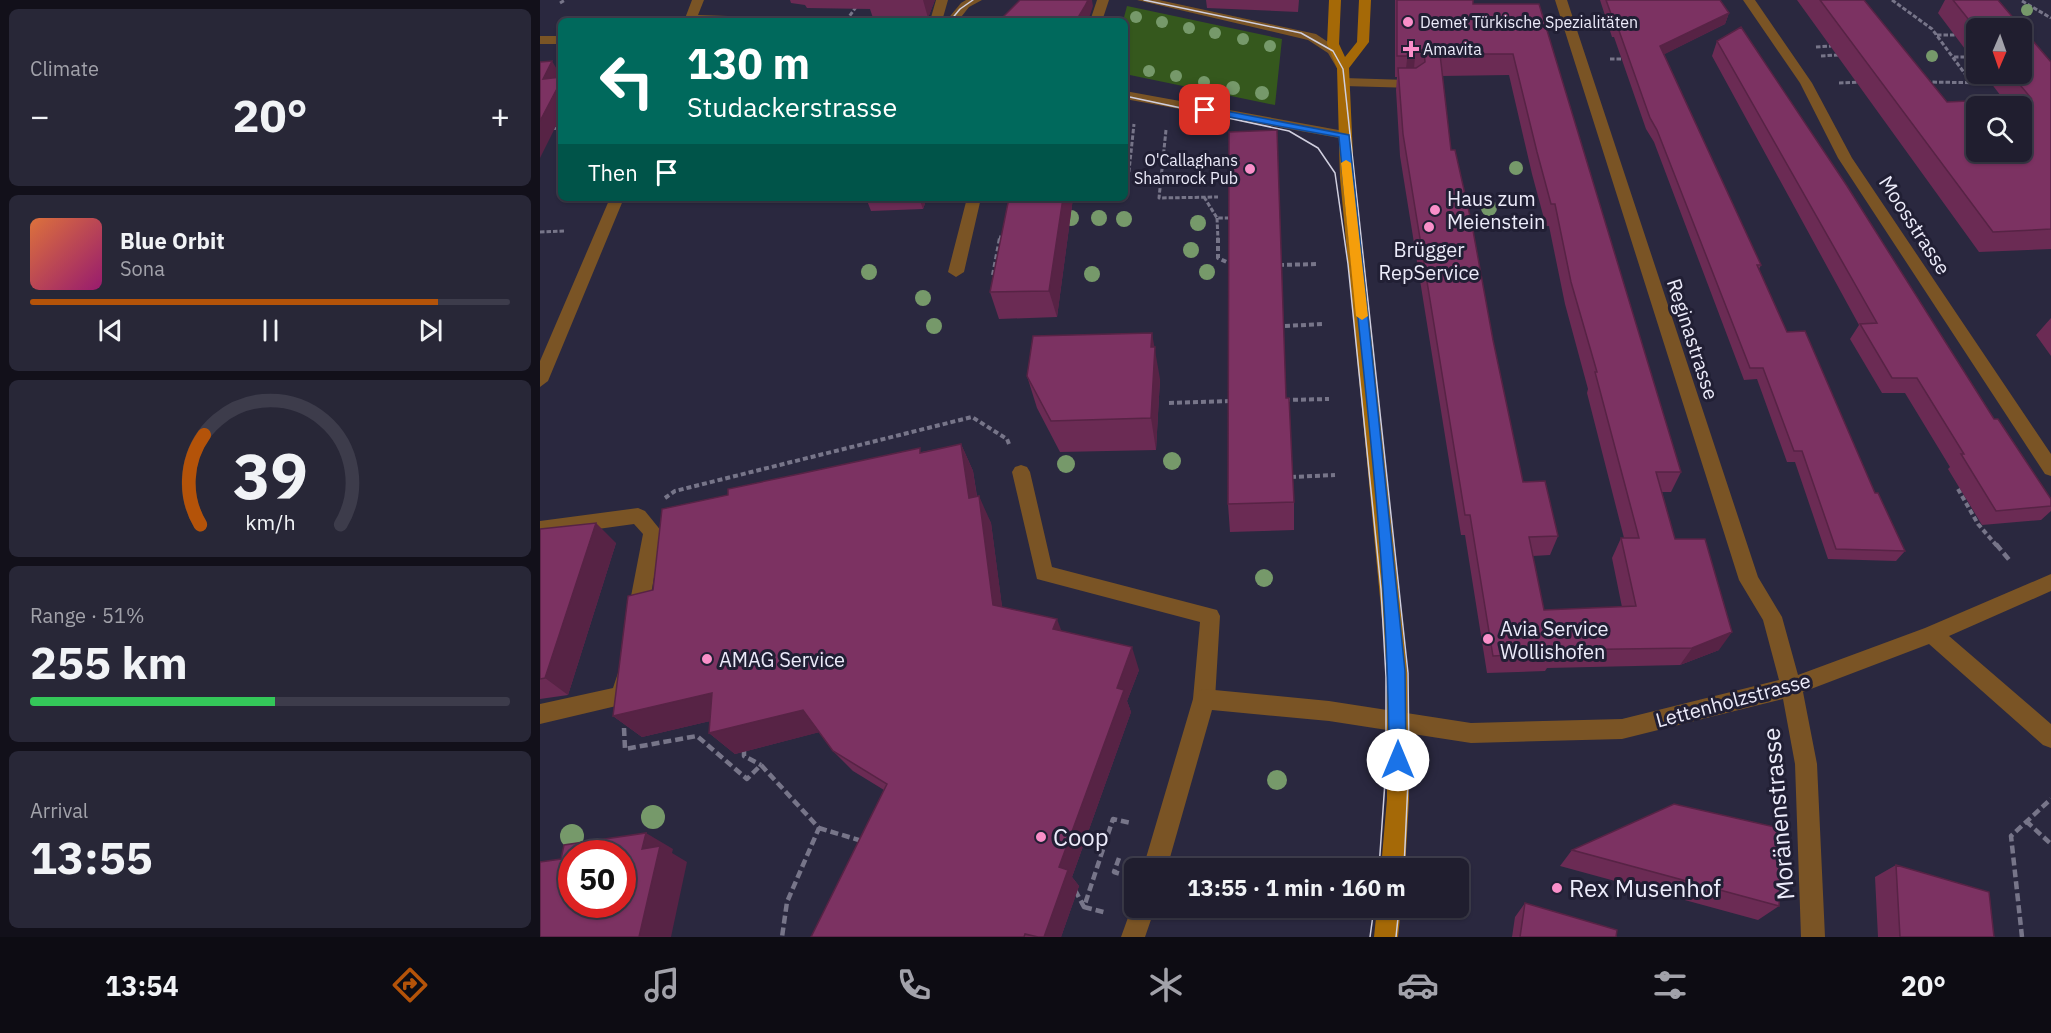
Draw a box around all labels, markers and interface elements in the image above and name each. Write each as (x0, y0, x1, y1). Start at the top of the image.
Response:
place label: Demet Türkische Spezialitäten (1420, 12, 1638, 32)
marker: Demet Türkische Spezialitäten (1401, 15, 1415, 29)
north arrow (1966, 18, 2032, 84)
map controls (1966, 18, 2032, 162)
text: 130 m (687, 36, 810, 91)
place label: Amavita (1423, 39, 1482, 59)
icon: left (588, 42, 666, 120)
marker: Amavita (1404, 42, 1418, 56)
text: Climate (30, 55, 99, 82)
pin (1179, 84, 1230, 135)
text: 20° (232, 86, 308, 144)
text: Studackerstrasse (687, 89, 897, 124)
icon: arrive (1188, 93, 1221, 126)
text: − (30, 94, 50, 137)
text: + (490, 94, 510, 137)
button: search (1966, 96, 2032, 162)
place label: O'Callaghans Shamrock Pub (1134, 150, 1238, 188)
icon: arrive (650, 156, 683, 189)
text: Then (588, 158, 638, 187)
marker: O'Callaghans Shamrock Pub (1243, 162, 1257, 176)
street label: Moosstrasse (1873, 170, 1957, 280)
place label: Haus zum Meienstein (1447, 185, 1545, 235)
marker: Haus zum Meienstein (1428, 203, 1442, 217)
marker: Brügger RepService (1422, 220, 1436, 234)
text: Blue Orbit (120, 226, 225, 255)
place label: Brügger RepService (1379, 236, 1480, 286)
text: Sona (120, 255, 165, 282)
street label: Reginastrasse (1661, 275, 1725, 403)
icon: previous (94, 314, 127, 347)
icon: pause (254, 314, 287, 347)
icon: next (414, 314, 447, 347)
text: 39 (233, 436, 307, 517)
text: km/h (245, 509, 295, 537)
text: Range · 51% (30, 602, 145, 629)
place label: Avia Service Wollishofen (1500, 615, 1609, 665)
marker: Avia Service Wollishofen (1481, 632, 1495, 646)
text: 255 km (30, 633, 188, 691)
place label: AMAG Service (719, 646, 845, 673)
marker: AMAG Service (700, 652, 714, 666)
street label: Lettenholzstrasse (1653, 666, 1813, 734)
street label: Moränenstrasse (1755, 727, 1801, 901)
position arrow (1366, 728, 1430, 792)
text: Arrival (30, 797, 88, 824)
place label: Coop (1053, 821, 1109, 853)
text: 13:55 (30, 828, 153, 886)
marker: Coop (1034, 830, 1048, 844)
speed limit sign: 50 (558, 840, 636, 918)
place label: Rex Musenhof (1569, 872, 1721, 904)
text: 13:55 · 1 min · 160 m (1187, 873, 1406, 902)
marker: Rex Musenhof (1550, 881, 1564, 895)
icon: directions (389, 964, 431, 1006)
icon: music (641, 964, 683, 1006)
icon: phone (893, 964, 935, 1006)
icon: climate (1145, 964, 1187, 1006)
icon: car (1397, 964, 1439, 1006)
icon: filters (1649, 964, 1691, 1006)
text: 13:54 (105, 968, 179, 1003)
text: 20° (1901, 968, 1946, 1003)

